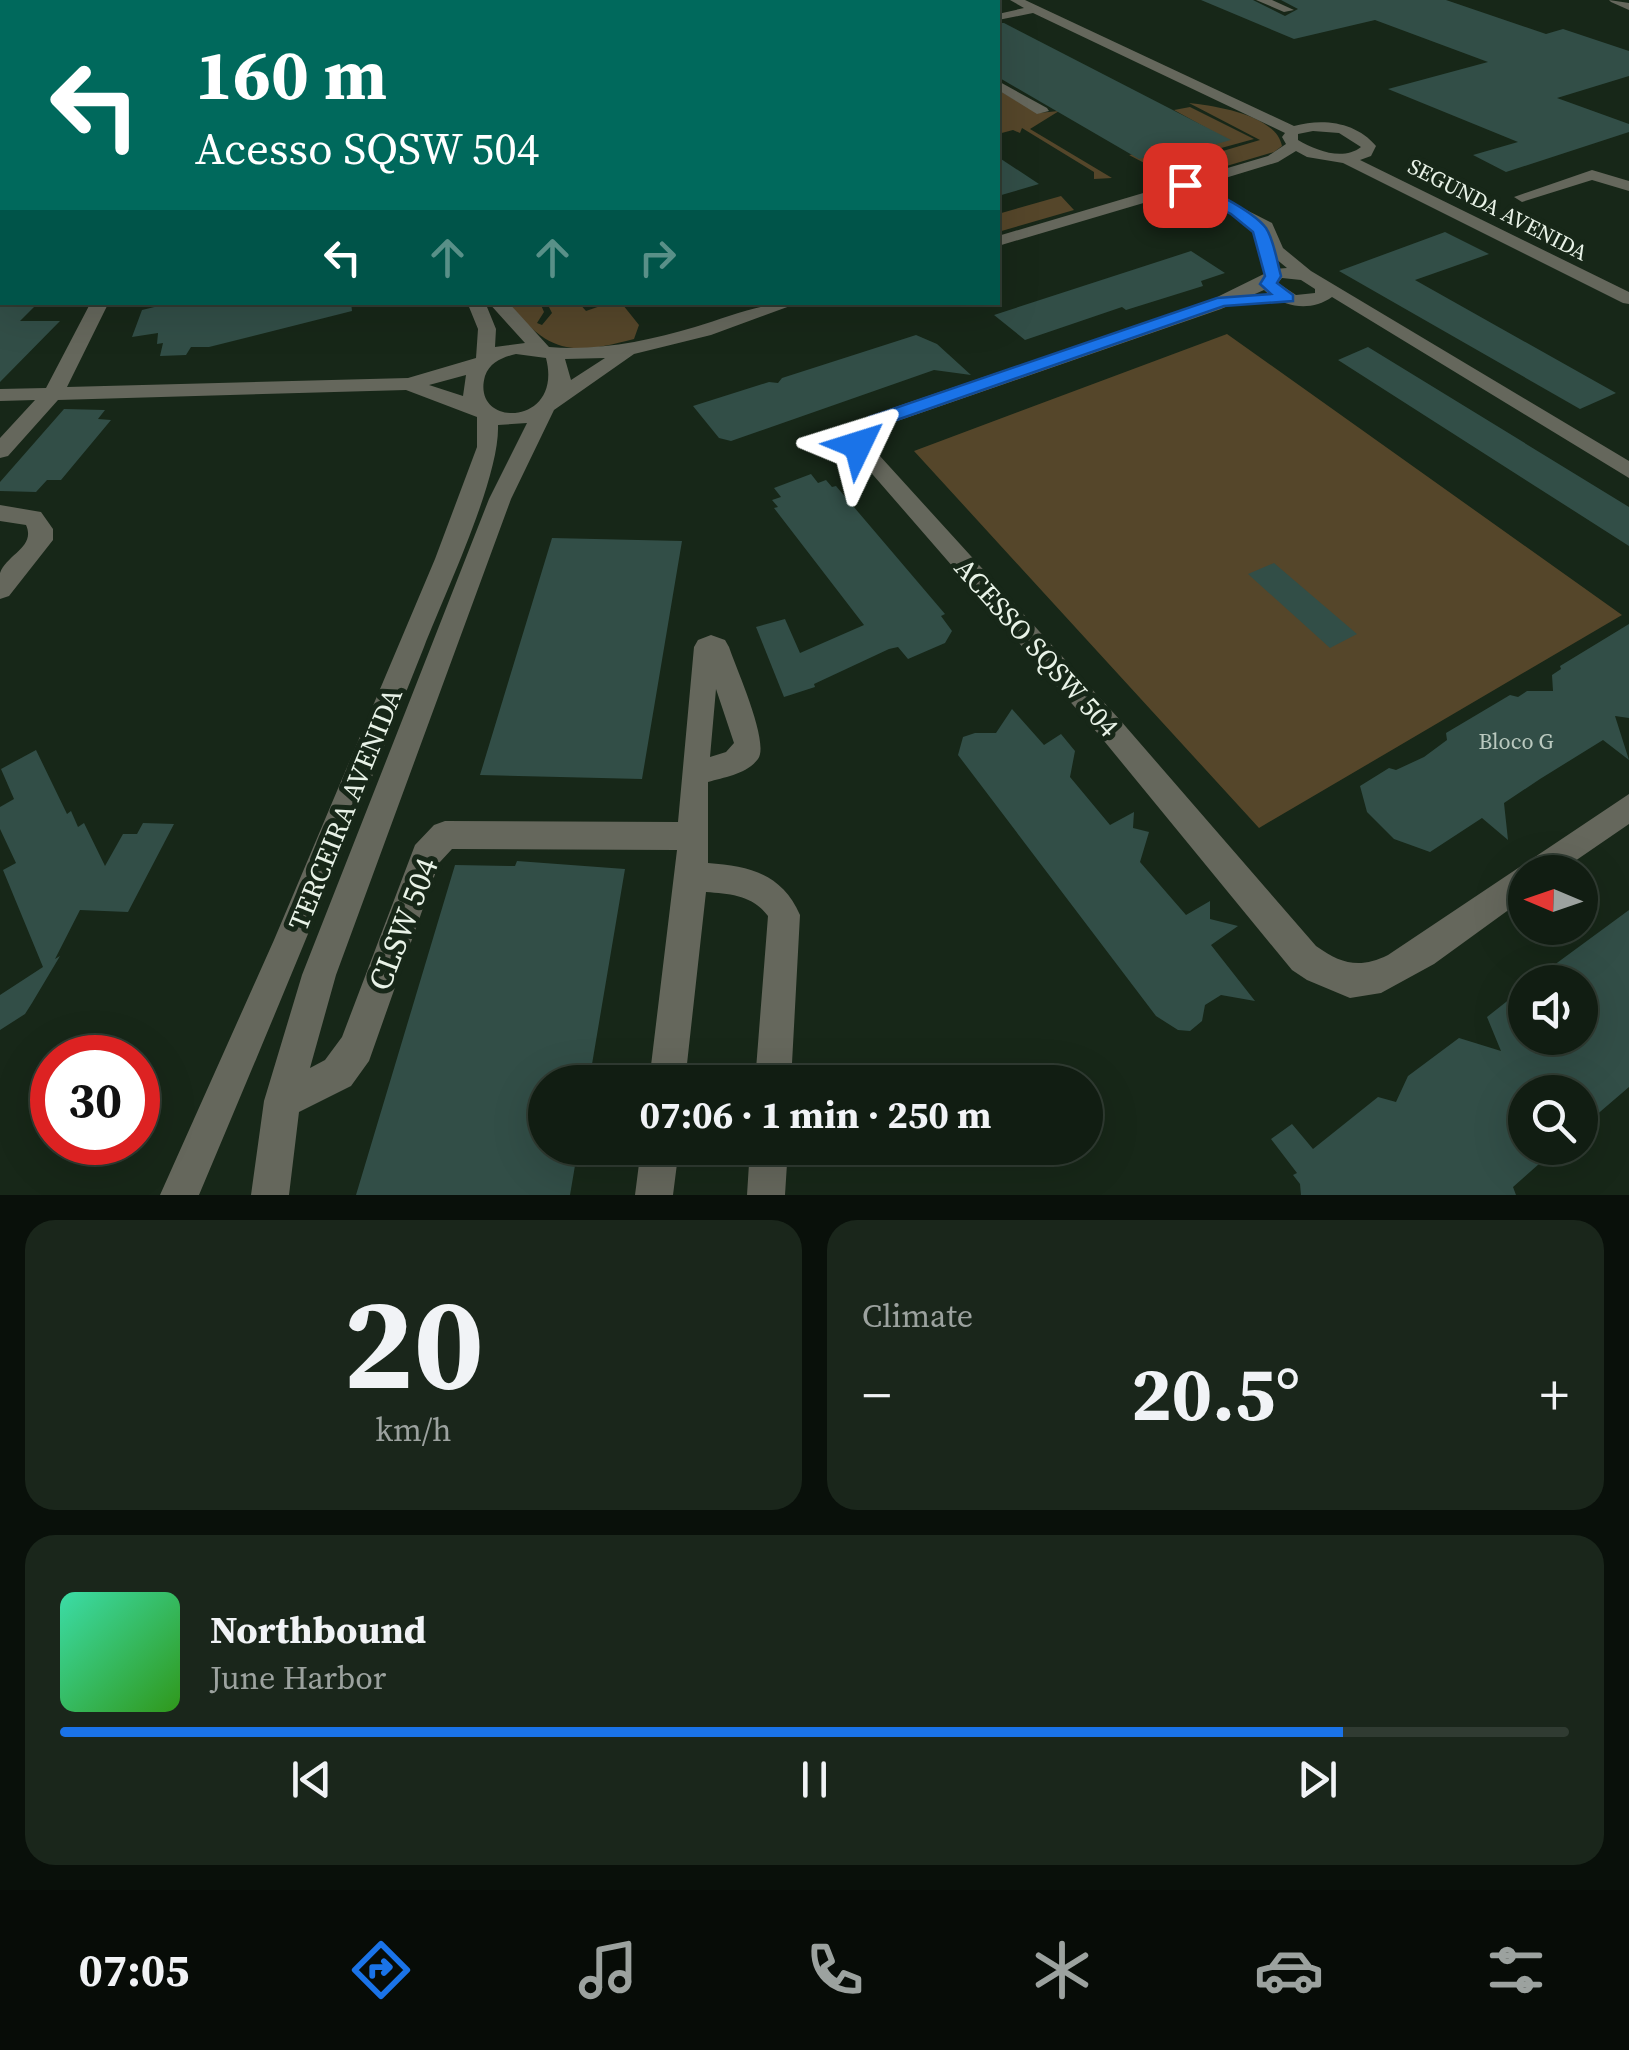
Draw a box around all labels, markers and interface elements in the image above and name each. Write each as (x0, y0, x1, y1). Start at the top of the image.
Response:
text: 160 m (195, 26, 387, 122)
icon: left (30, 40, 160, 170)
text: Acesso SQSW 504 (195, 117, 539, 179)
pin (1143, 143, 1228, 228)
street label: SEGUNDA AVENIDA (1403, 151, 1593, 267)
icon: arrive (1158, 158, 1213, 213)
icon: left (315, 230, 370, 285)
icon: ahead (420, 230, 475, 285)
icon: ahead (525, 230, 580, 285)
icon: right (630, 230, 685, 285)
position arrow (806, 393, 910, 497)
street label: ACESSO SQSW 504 (946, 549, 1128, 745)
street label: TERCEIRA AVENIDA (279, 682, 411, 936)
house number: Bloco G (1478, 726, 1554, 756)
street label: CLSW 504 (358, 851, 448, 997)
north arrow (1508, 855, 1598, 945)
map controls (1508, 855, 1598, 1165)
button: sound (1508, 965, 1598, 1055)
speed limit sign: 30 (30, 1035, 160, 1165)
button: search (1508, 1075, 1598, 1165)
text: 07:06 · 1 min · 250 m (639, 1089, 992, 1141)
text: 20 (343, 1253, 484, 1432)
text: Climate (862, 1294, 973, 1338)
text: 20.5° (1131, 1342, 1300, 1445)
text: − (862, 1357, 891, 1432)
text: + (1540, 1357, 1569, 1432)
text: km/h (375, 1408, 452, 1452)
text: Northbound (210, 1604, 426, 1656)
text: June Harbor (210, 1656, 386, 1700)
icon: previous (284, 1752, 339, 1807)
icon: pause (787, 1752, 842, 1807)
icon: next (1290, 1752, 1345, 1807)
icon: directions (346, 1935, 416, 2005)
icon: music (573, 1935, 643, 2005)
icon: phone (800, 1935, 870, 2005)
icon: climate (1027, 1935, 1097, 2005)
icon: car (1254, 1935, 1324, 2005)
icon: filters (1481, 1935, 1551, 2005)
text: 07:05 (78, 1939, 189, 2001)

